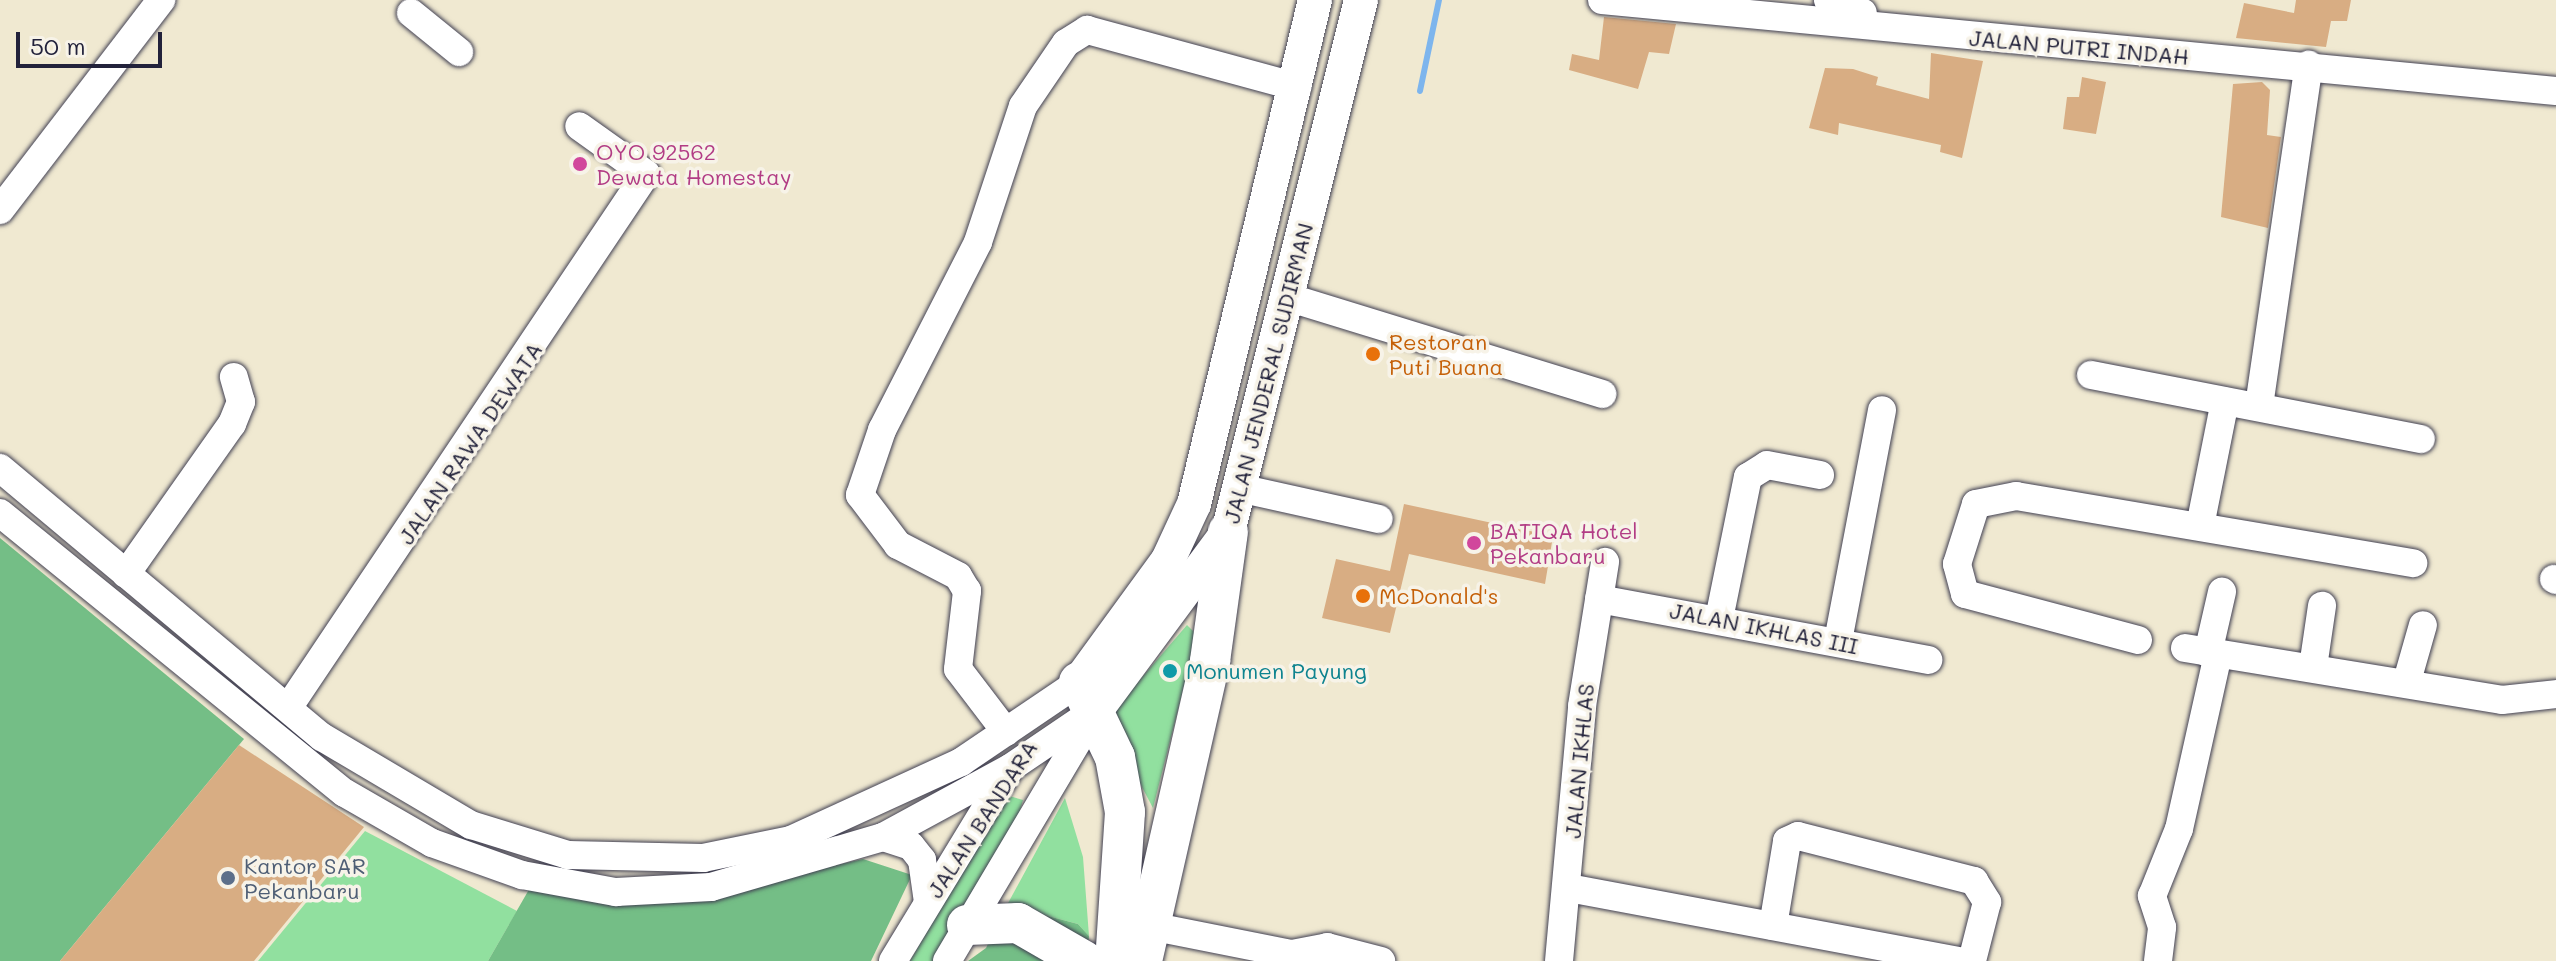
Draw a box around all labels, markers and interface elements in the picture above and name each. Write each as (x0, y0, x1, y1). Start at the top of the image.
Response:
scale bar (20, 16, 166, 66)
street label: JALAN PUTRI INDAH (1968, 24, 2190, 70)
text: 50 m (30, 30, 86, 61)
place label: OYO 92562 Dewata Homestay (596, 138, 791, 190)
marker: OYO 92562 Dewata Homestay (571, 155, 589, 173)
street label: JALAN JENDERAL SUDIRMAN (1218, 220, 1318, 526)
place label: Restoran Puti Buana (1389, 328, 1503, 380)
street label: JALAN RAWA DEWATA (393, 337, 547, 549)
marker: Restoran Puti Buana (1364, 345, 1382, 363)
place label: BATIQA Hotel Pekanbaru (1490, 517, 1638, 568)
marker: BATIQA Hotel Pekanbaru (1465, 534, 1483, 552)
place label: McDonald's (1379, 583, 1499, 609)
marker: McDonald's (1354, 587, 1372, 605)
street label: JALAN IKHLAS III (1668, 597, 1860, 659)
place label: Monumen Payung (1186, 658, 1367, 684)
marker: Monumen Payung (1161, 662, 1179, 680)
street label: JALAN IKHLAS (1559, 683, 1599, 839)
street label: JALAN BANDARA (921, 735, 1043, 903)
place label: Kantor SAR Pekanbaru (244, 852, 366, 904)
marker: Kantor SAR Pekanbaru (219, 869, 237, 887)

